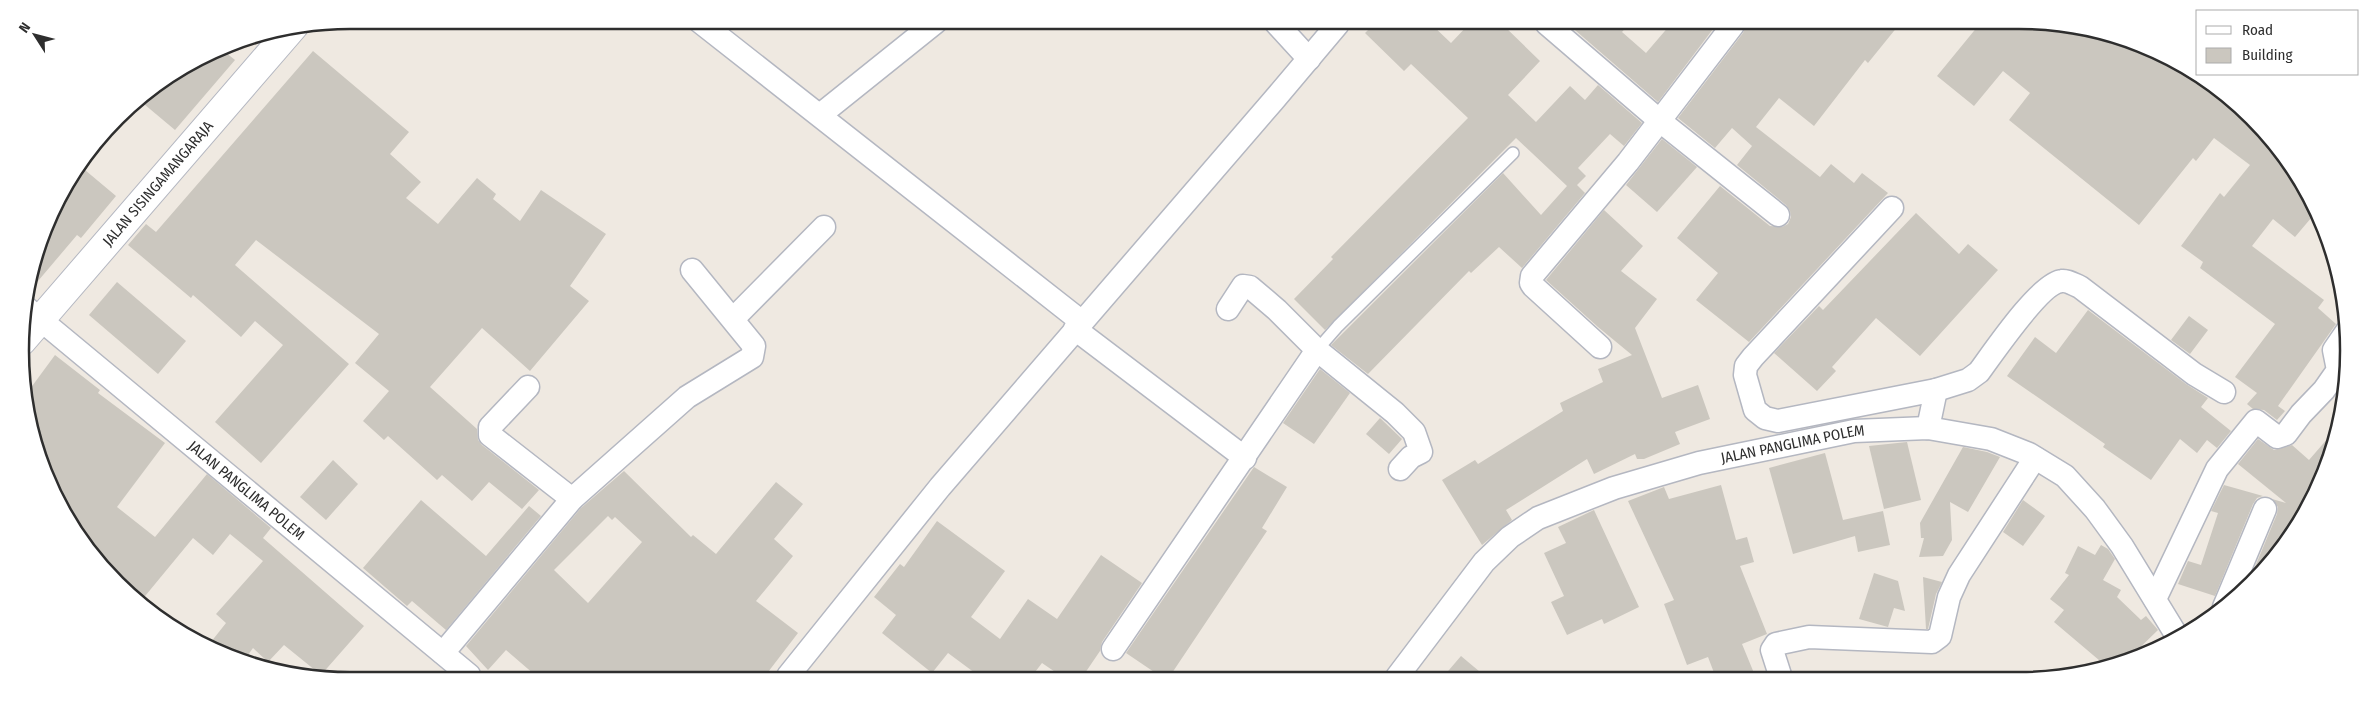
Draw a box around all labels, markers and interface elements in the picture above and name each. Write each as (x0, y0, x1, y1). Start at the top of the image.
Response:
north arrow (10, 10, 60, 60)
legend (2196, 10, 2359, 75)
text: N (16, 19, 34, 36)
text: Road (2242, 21, 2273, 39)
text: Building (2242, 46, 2293, 64)
street label: JALAN SISINGAMANGARAJA (99, 117, 217, 250)
street label: JALAN PANGLIMA POLEM (1719, 422, 1865, 467)
street label: JALAN PANGLIMA POLEM (184, 437, 308, 544)

